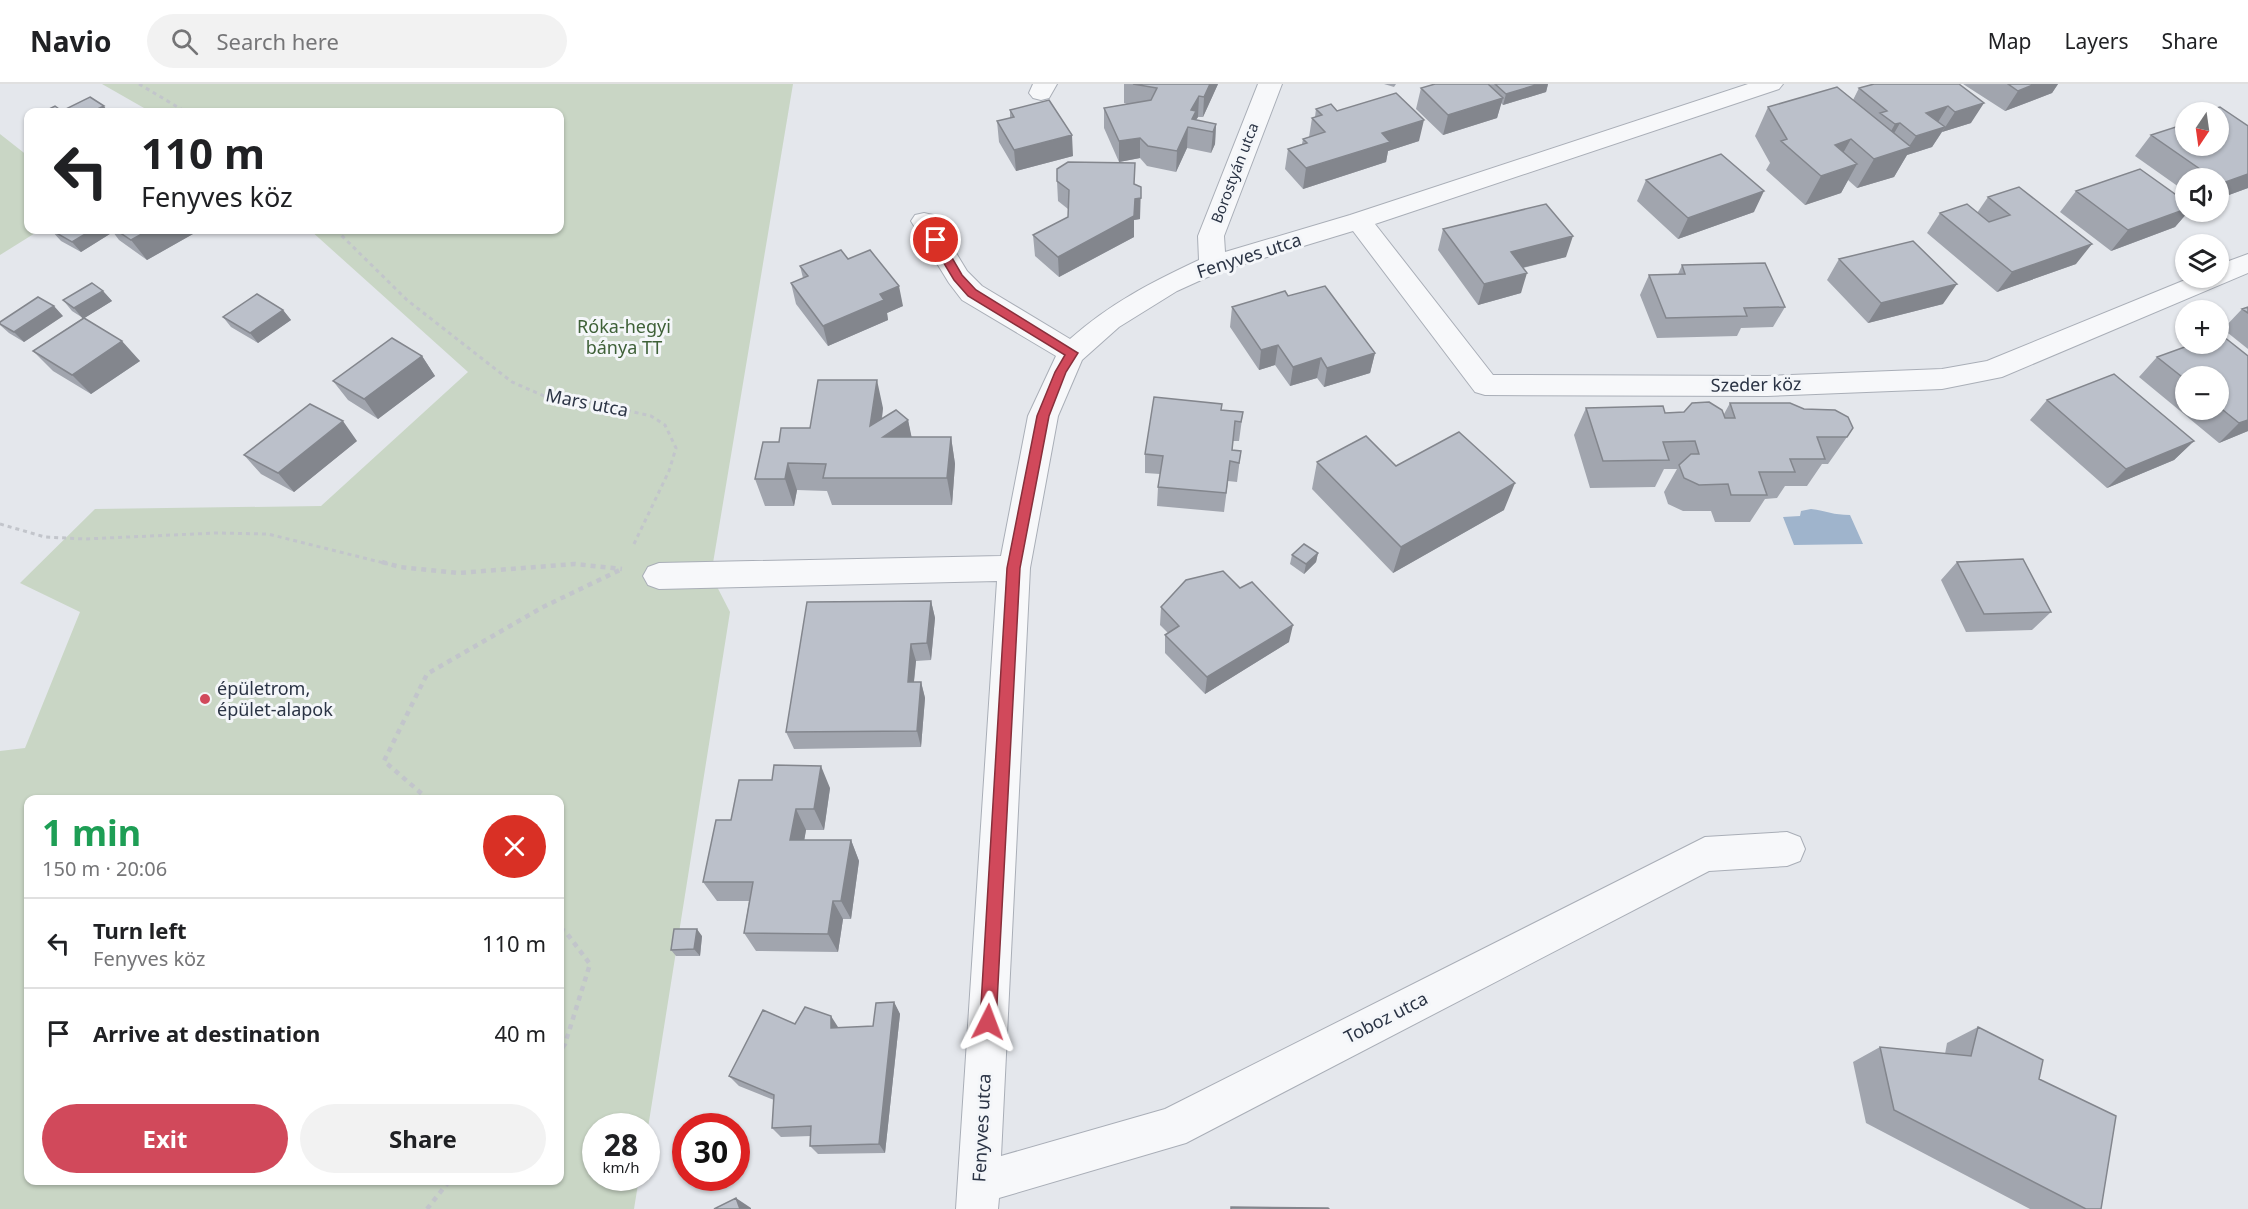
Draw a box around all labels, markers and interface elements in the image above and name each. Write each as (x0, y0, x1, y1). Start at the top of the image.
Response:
search box (147, 14, 567, 68)
text: Navio (30, 22, 111, 60)
icon: search (168, 25, 201, 58)
text: Search here (216, 26, 339, 56)
text: Map (1988, 27, 2032, 55)
text: Layers (2065, 27, 2129, 55)
text: Share (2162, 27, 2218, 55)
north arrow (2175, 102, 2229, 156)
map controls (2175, 102, 2229, 420)
street label: Borostyán utca (1206, 120, 1262, 226)
text: 110 m (141, 124, 265, 181)
icon: left (42, 132, 120, 210)
button: sound (2175, 168, 2229, 222)
text: Fenyves köz (141, 178, 293, 215)
pin (910, 214, 961, 265)
icon: arrive (919, 223, 952, 256)
street label: Fenyves utca (1193, 227, 1304, 283)
button: layers (2175, 234, 2229, 288)
button: + (2175, 300, 2229, 354)
park label: Róka-hegyi bánya TT (577, 314, 671, 359)
button: − (2175, 366, 2229, 420)
street label: Szeder köz (1710, 371, 1801, 397)
street label: Mars utca (544, 382, 630, 422)
place label: épületrom, épület-alapok (217, 676, 333, 721)
marker: épületrom, épület-alapok (198, 692, 212, 706)
text: 1 min (42, 808, 141, 857)
button: close (483, 815, 546, 878)
text: 150 m · 20:06 (42, 855, 167, 882)
text: Turn left (93, 915, 187, 945)
icon: left (42, 927, 75, 960)
text: 110 m (482, 928, 546, 958)
text: Fenyves köz (93, 945, 205, 972)
street label: Toboz utca (1340, 986, 1431, 1048)
position arrow (956, 990, 1020, 1054)
icon: arrive (42, 1017, 75, 1050)
text: Arrive at destination (93, 1018, 320, 1048)
text: 40 m (495, 1018, 546, 1048)
street label: Fenyves utca (966, 1073, 996, 1183)
button: Exit (42, 1104, 288, 1173)
button: Share (300, 1104, 546, 1173)
speed limit sign: 30 (672, 1113, 750, 1191)
text: 28 (604, 1124, 638, 1165)
text: km/h (603, 1157, 639, 1177)

